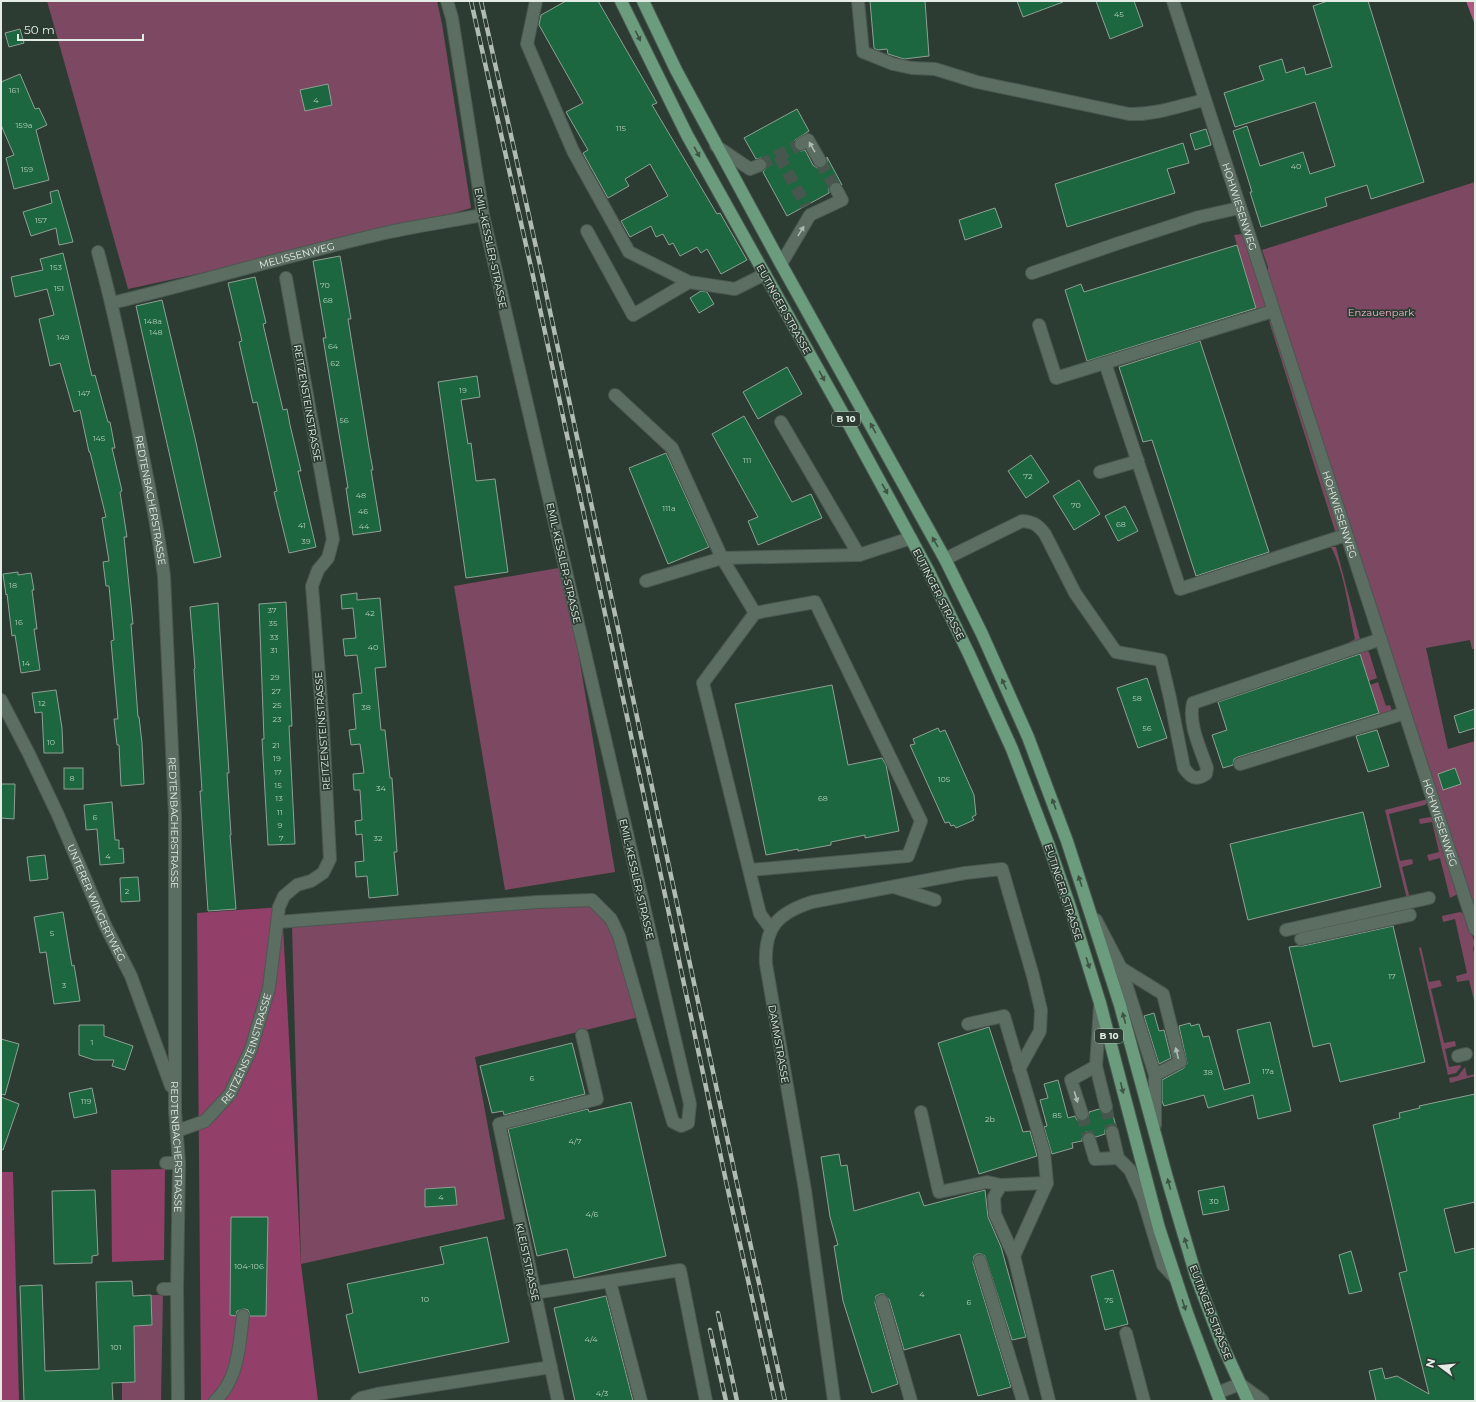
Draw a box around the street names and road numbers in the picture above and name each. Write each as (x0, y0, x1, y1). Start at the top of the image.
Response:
street label: HOHWIESENWEG (1219, 161, 1260, 252)
street label: EMIL-KESSLER-STRASSE (471, 186, 510, 310)
street label: MELISSENWEG (258, 239, 336, 271)
street label: EUTINGER STRASSE (753, 262, 814, 357)
street label: REITZENSTEINSTRASSE (291, 343, 324, 463)
road number: B 10 (832, 412, 860, 426)
street label: REDTENBACHERSTRASSE (132, 435, 169, 566)
street label: HOHWIESENWEG (1319, 469, 1360, 560)
street label: EMIL-KESSLER-STRASSE (543, 501, 584, 625)
street label: EUTINGER STRASSE (910, 546, 967, 642)
street label: REITZENSTEINSTRASSE (312, 671, 333, 791)
street label: REDTENBACHERSTRASSE (165, 757, 181, 889)
street label: HOHWIESENWEG (1420, 777, 1460, 868)
street label: EMIL-KESSLER-STRASSE (616, 817, 657, 941)
street label: UNTERER WINGERTWEG (64, 842, 128, 963)
street label: EUTINGER STRASSE (1042, 842, 1085, 942)
street label: REITZENSTEINSTRASSE (218, 991, 274, 1107)
street label: DAMMSTRASSE (765, 1004, 792, 1085)
road number: B 10 (1095, 1029, 1123, 1043)
street label: REDTENBACHERSTRASSE (168, 1081, 185, 1213)
street label: KLEISTSTRASSE (513, 1222, 542, 1303)
street label: EUTINGER STRASSE (1186, 1263, 1235, 1362)

